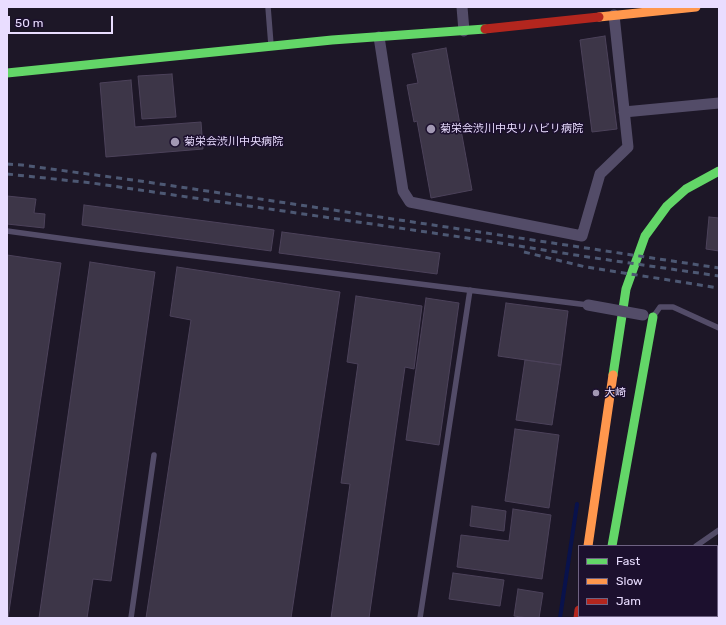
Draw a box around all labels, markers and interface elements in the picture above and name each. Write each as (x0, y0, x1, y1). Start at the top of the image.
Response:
scale bar (10, 8, 115, 34)
text: 50 m (15, 16, 43, 30)
place label: 菊栄会渋川中央リハビリ病院 (440, 122, 583, 136)
marker: 菊栄会渋川中央リハビリ病院 (425, 123, 437, 135)
place label: 菊栄会渋川中央病院 (184, 135, 283, 149)
marker: 菊栄会渋川中央病院 (169, 136, 181, 148)
place label: 大崎 (604, 386, 626, 400)
marker: 大崎 (591, 388, 601, 398)
legend (578, 545, 718, 617)
text: Fast (616, 554, 640, 568)
text: Slow (616, 574, 643, 588)
text: Jam (616, 594, 641, 608)

